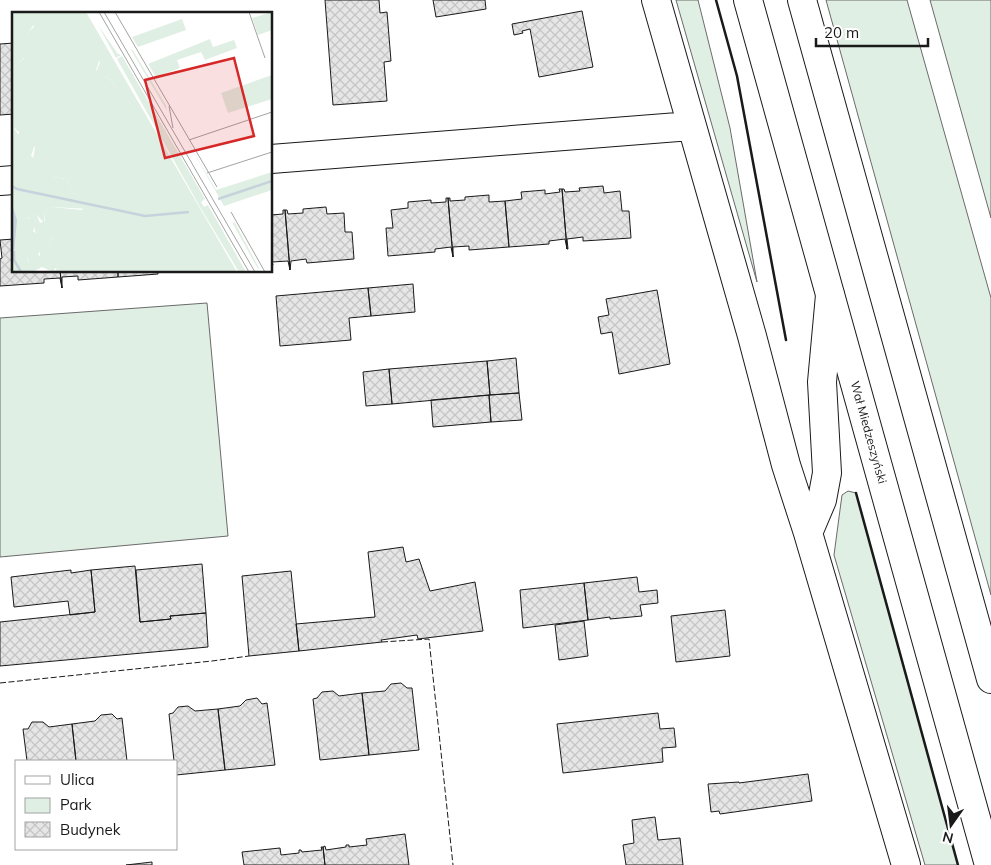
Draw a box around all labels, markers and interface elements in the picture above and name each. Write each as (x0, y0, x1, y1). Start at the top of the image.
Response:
inset map (12, 12, 272, 272)
scale bar (816, 15, 928, 47)
text: 20 m (824, 23, 859, 42)
street label: Wał Miedzeszyński (848, 379, 890, 486)
legend (15, 760, 178, 850)
text: Ulica (60, 770, 94, 789)
text: Park (60, 795, 92, 814)
north arrow (926, 800, 976, 850)
text: Budynek (60, 820, 121, 839)
text: N (941, 828, 955, 848)

